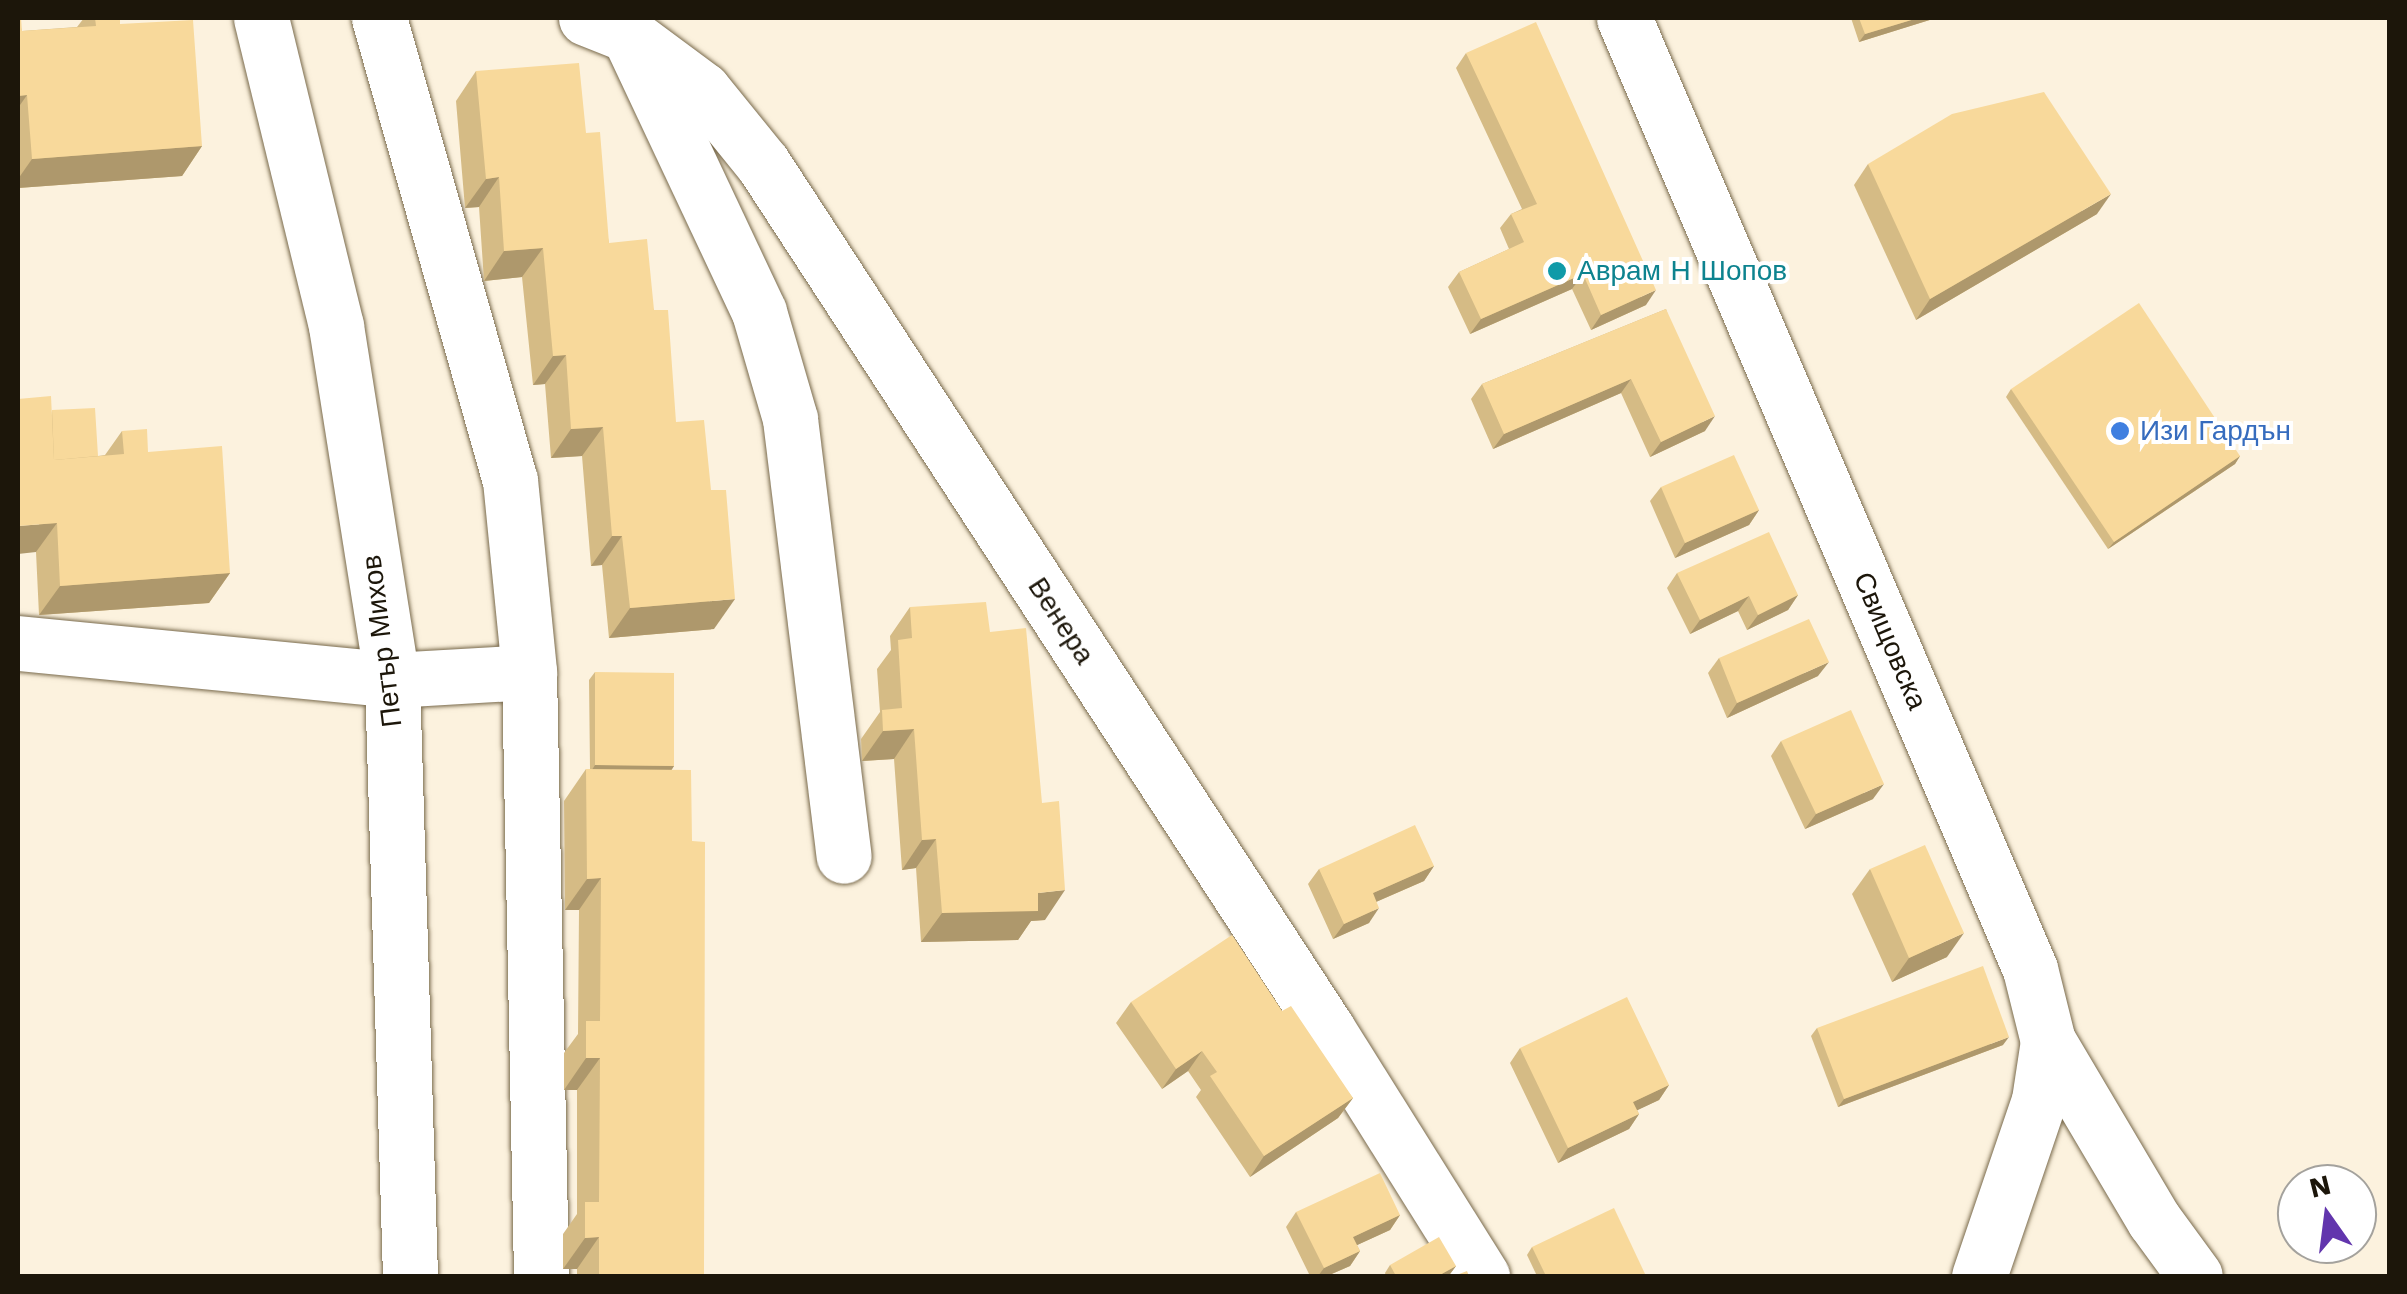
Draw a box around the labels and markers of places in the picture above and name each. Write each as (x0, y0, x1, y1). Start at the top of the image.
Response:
place label: Аврам Н Шопов (1577, 254, 1787, 288)
marker: Аврам Н Шопов (1546, 260, 1568, 282)
place label: Изи Гардън (2140, 414, 2291, 448)
marker: Изи Гардън (2109, 420, 2131, 442)

